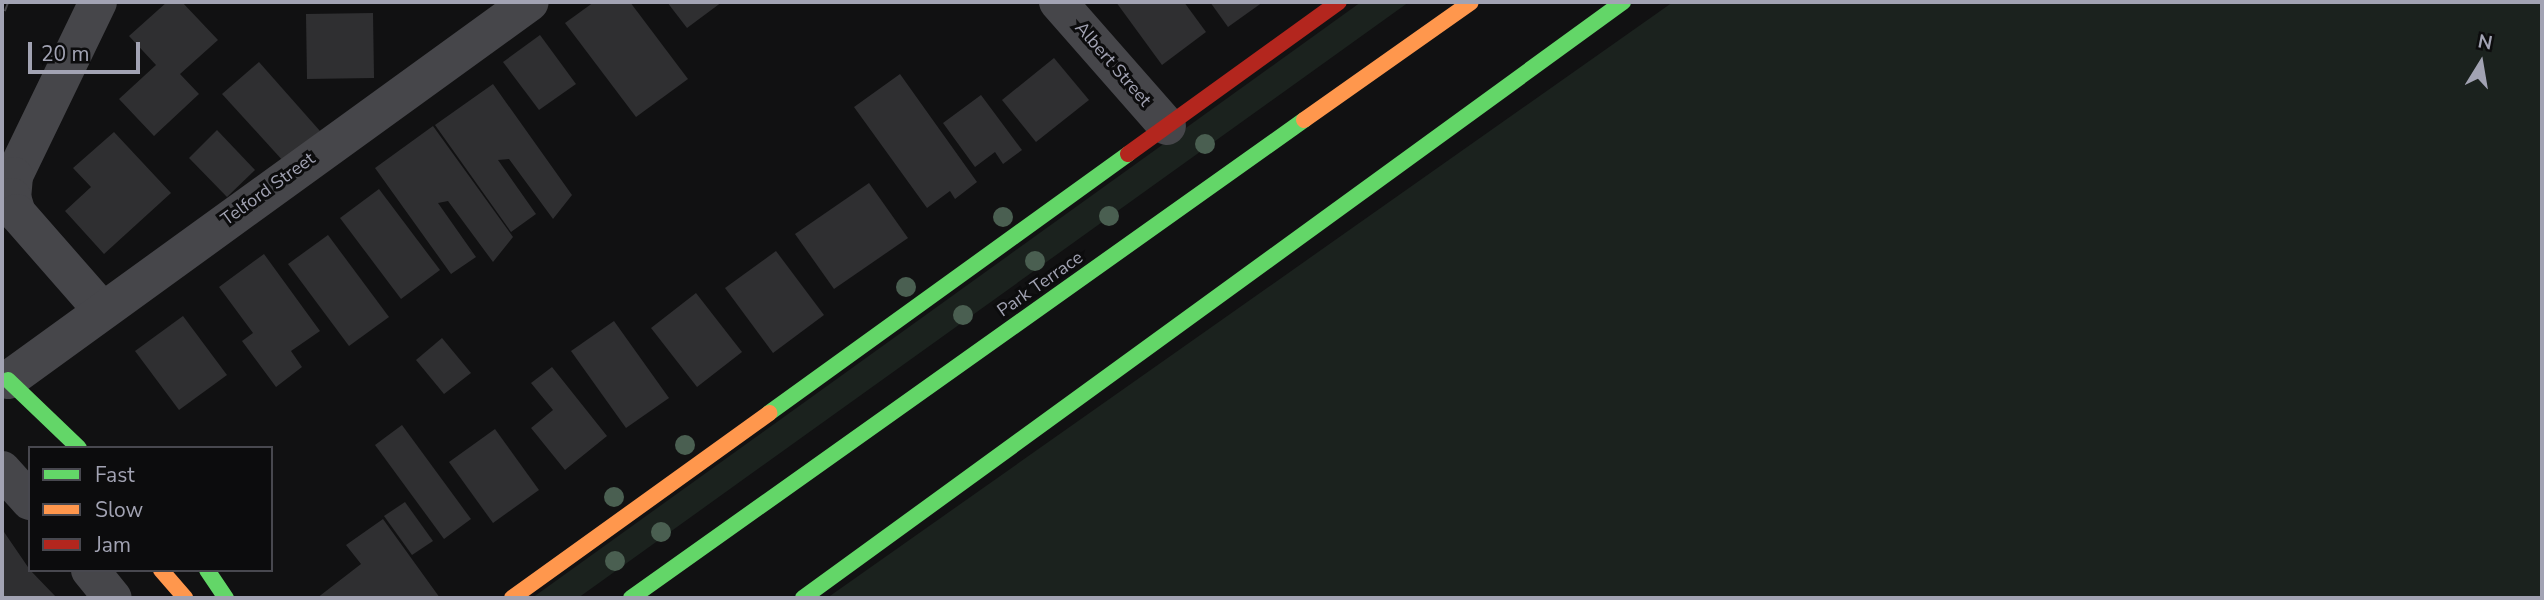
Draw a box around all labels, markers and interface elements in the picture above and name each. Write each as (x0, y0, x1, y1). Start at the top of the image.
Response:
street label: Albert Street (1070, 17, 1156, 111)
scale bar (32, 28, 144, 72)
north arrow (2446, 28, 2516, 98)
text: N (2476, 28, 2494, 57)
text: 20 m (41, 40, 90, 68)
street label: Telford Street (217, 148, 319, 230)
street label: Park Terrace (993, 247, 1087, 321)
legend (28, 446, 273, 572)
text: Fast (95, 461, 135, 489)
text: Slow (95, 496, 143, 524)
text: Jam (95, 531, 131, 559)

